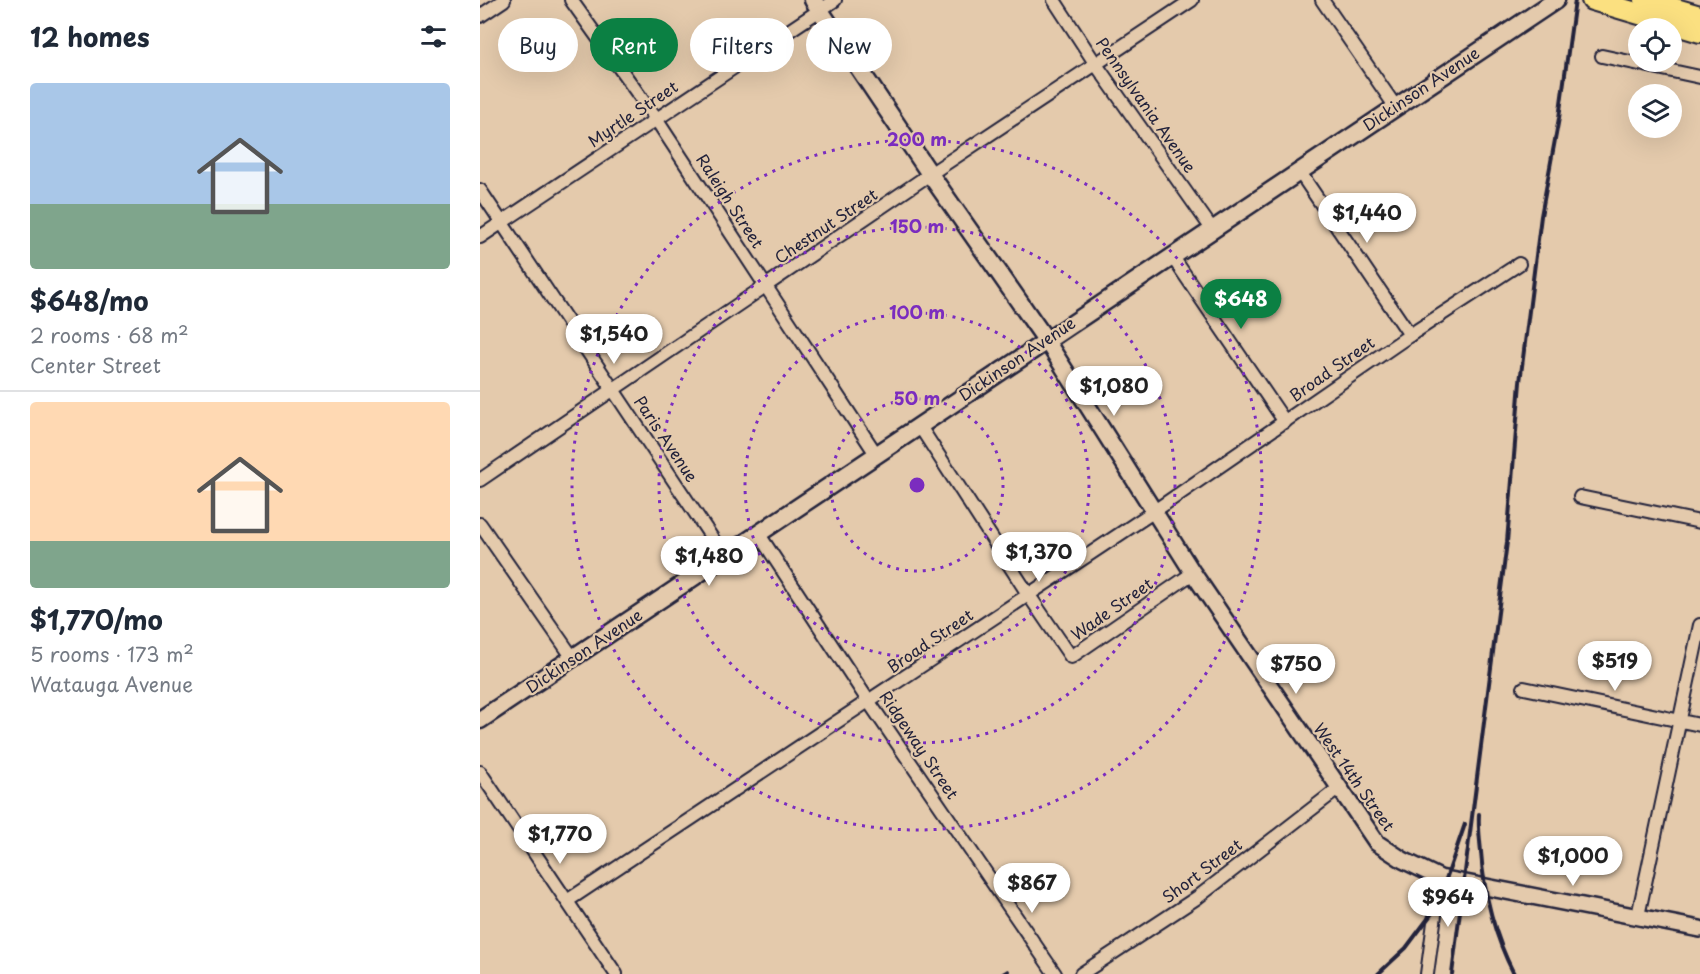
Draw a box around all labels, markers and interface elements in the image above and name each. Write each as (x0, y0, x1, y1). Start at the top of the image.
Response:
text: 12 homes (30, 17, 150, 56)
chip: Buy (498, 18, 578, 72)
chip: Rent (590, 18, 678, 72)
chip: Filters (690, 18, 794, 72)
chip: New (806, 18, 892, 72)
map controls (1628, 18, 1682, 138)
button: locate (1628, 18, 1682, 72)
icon: filters (417, 20, 450, 53)
street label: Pennsylvania Avenue (1091, 32, 1203, 177)
street label: Dickinson Avenue (1357, 40, 1484, 136)
street label: Myrtle Street (583, 74, 683, 152)
button: layers (1628, 84, 1682, 138)
icon: home (186, 122, 294, 230)
text: 200 m (887, 125, 947, 152)
street label: Raleigh Street (691, 149, 771, 253)
street label: Chestnut Street (769, 182, 882, 269)
pin: $1,440 (1318, 193, 1416, 244)
text: $1,440 (1332, 197, 1402, 227)
text: 150 m (890, 212, 944, 239)
pin: $648 (1205, 279, 1277, 330)
text: $648/mo (30, 281, 149, 320)
text: $648 (1214, 283, 1268, 313)
text: 100 m (889, 298, 945, 325)
street label: Dickinson Avenue (953, 310, 1080, 406)
pin: $1,540 (565, 314, 663, 365)
text: $1,540 (580, 318, 648, 348)
text: 2 rooms · 68 m² (30, 320, 189, 350)
street label: Broad Street (1284, 330, 1379, 407)
text: Center Street (30, 350, 161, 380)
pin: $1,080 (1065, 366, 1163, 417)
text: $1,080 (1080, 370, 1148, 400)
text: 50 m (894, 384, 940, 411)
street label: Paris Avenue (629, 391, 705, 486)
icon: home (186, 441, 294, 549)
centre of rings (907, 475, 927, 495)
pin: $1,370 (990, 532, 1088, 583)
pin: $1,480 (660, 536, 758, 587)
text: $1,370 (1006, 536, 1072, 566)
text: $1,480 (675, 540, 743, 570)
street label: Wade Street (1066, 571, 1158, 645)
text: $1,770/mo (30, 600, 163, 639)
street label: Dickinson Avenue (520, 602, 647, 698)
street label: Broad Street (882, 602, 978, 678)
text: 5 rooms · 173 m² (30, 639, 194, 669)
pin: $519 (1579, 641, 1651, 692)
pin: $750 (1260, 644, 1332, 695)
text: $519 (1592, 645, 1638, 675)
text: $750 (1270, 648, 1322, 678)
text: Watauga Avenue (30, 669, 193, 699)
street label: Ridgeway Street (875, 685, 965, 804)
street label: West 14th Street (1308, 717, 1402, 836)
pin: $1,770 (511, 814, 609, 865)
text: $1,770 (528, 818, 592, 848)
street label: Short Street (1156, 832, 1247, 908)
pin: $1,000 (1524, 836, 1622, 887)
text: $1,000 (1537, 840, 1609, 870)
pin: $867 (996, 863, 1068, 914)
text: $867 (1007, 867, 1057, 897)
pin: $964 (1412, 877, 1484, 928)
text: $964 (1422, 881, 1474, 911)

